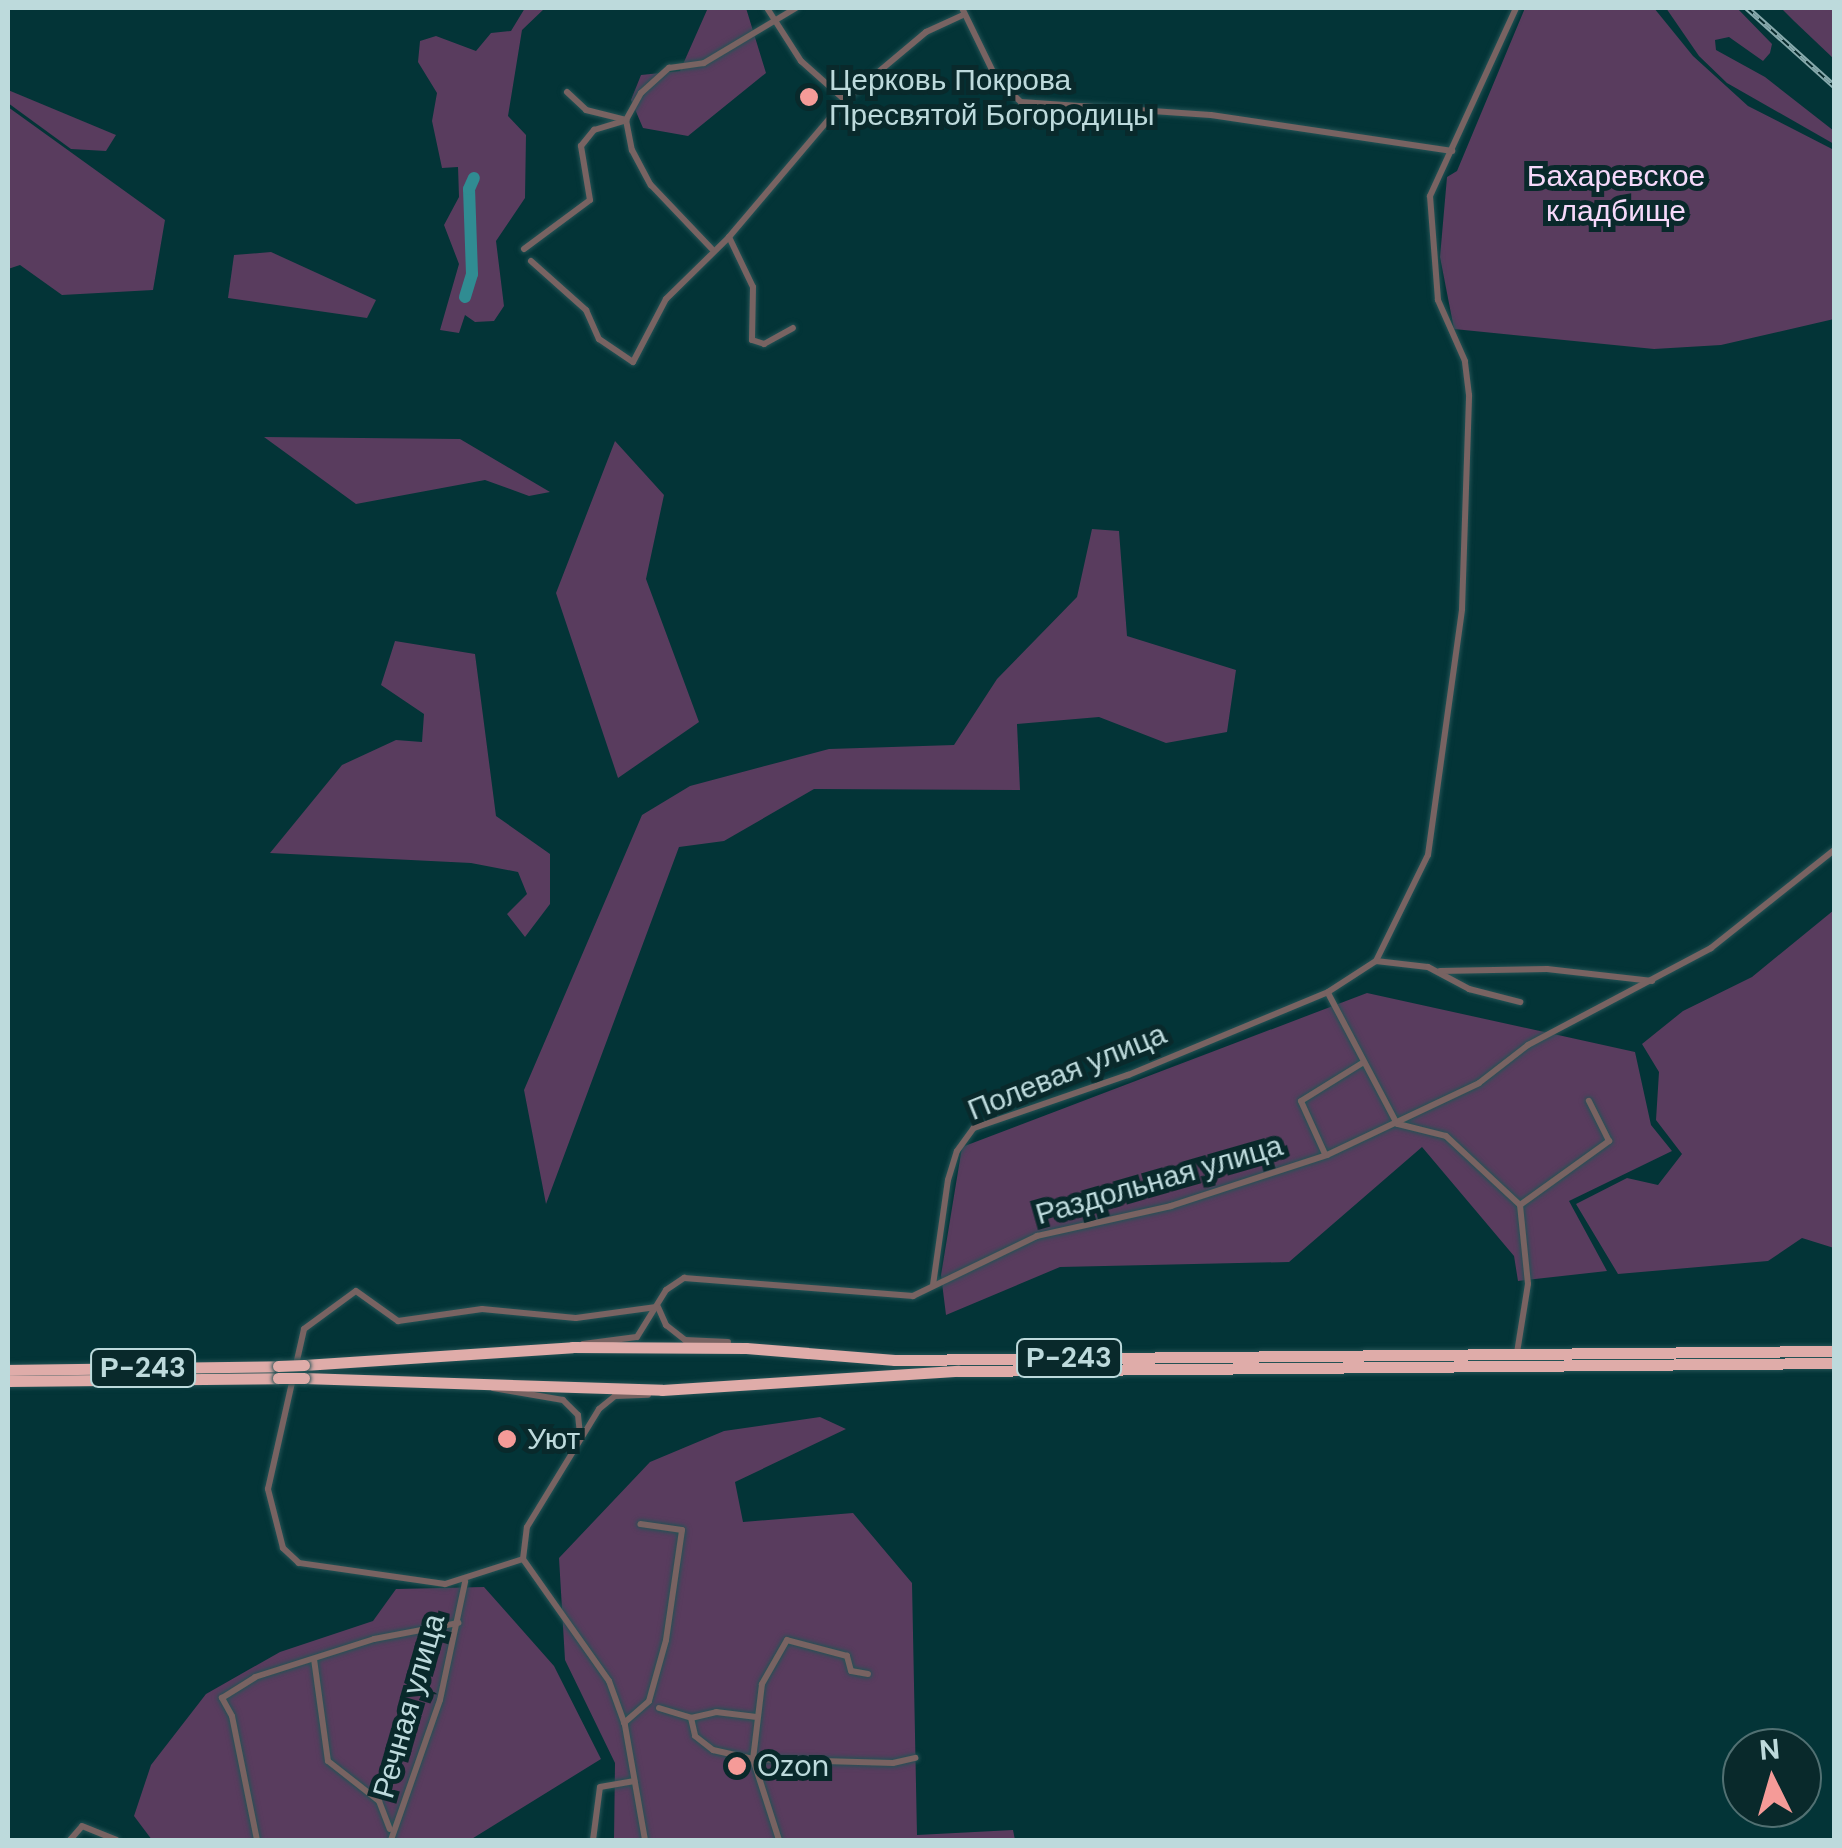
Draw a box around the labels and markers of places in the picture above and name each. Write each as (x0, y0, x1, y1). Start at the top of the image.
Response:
place label: Церковь Покрова Пресвятой Богородицы (829, 62, 1155, 132)
marker: Церковь Покрова Пресвятой Богородицы (798, 86, 820, 108)
place label: Уют (527, 1421, 580, 1457)
marker: Уют (496, 1428, 518, 1450)
place label: Ozon (757, 1748, 829, 1784)
marker: Ozon (726, 1755, 748, 1777)

